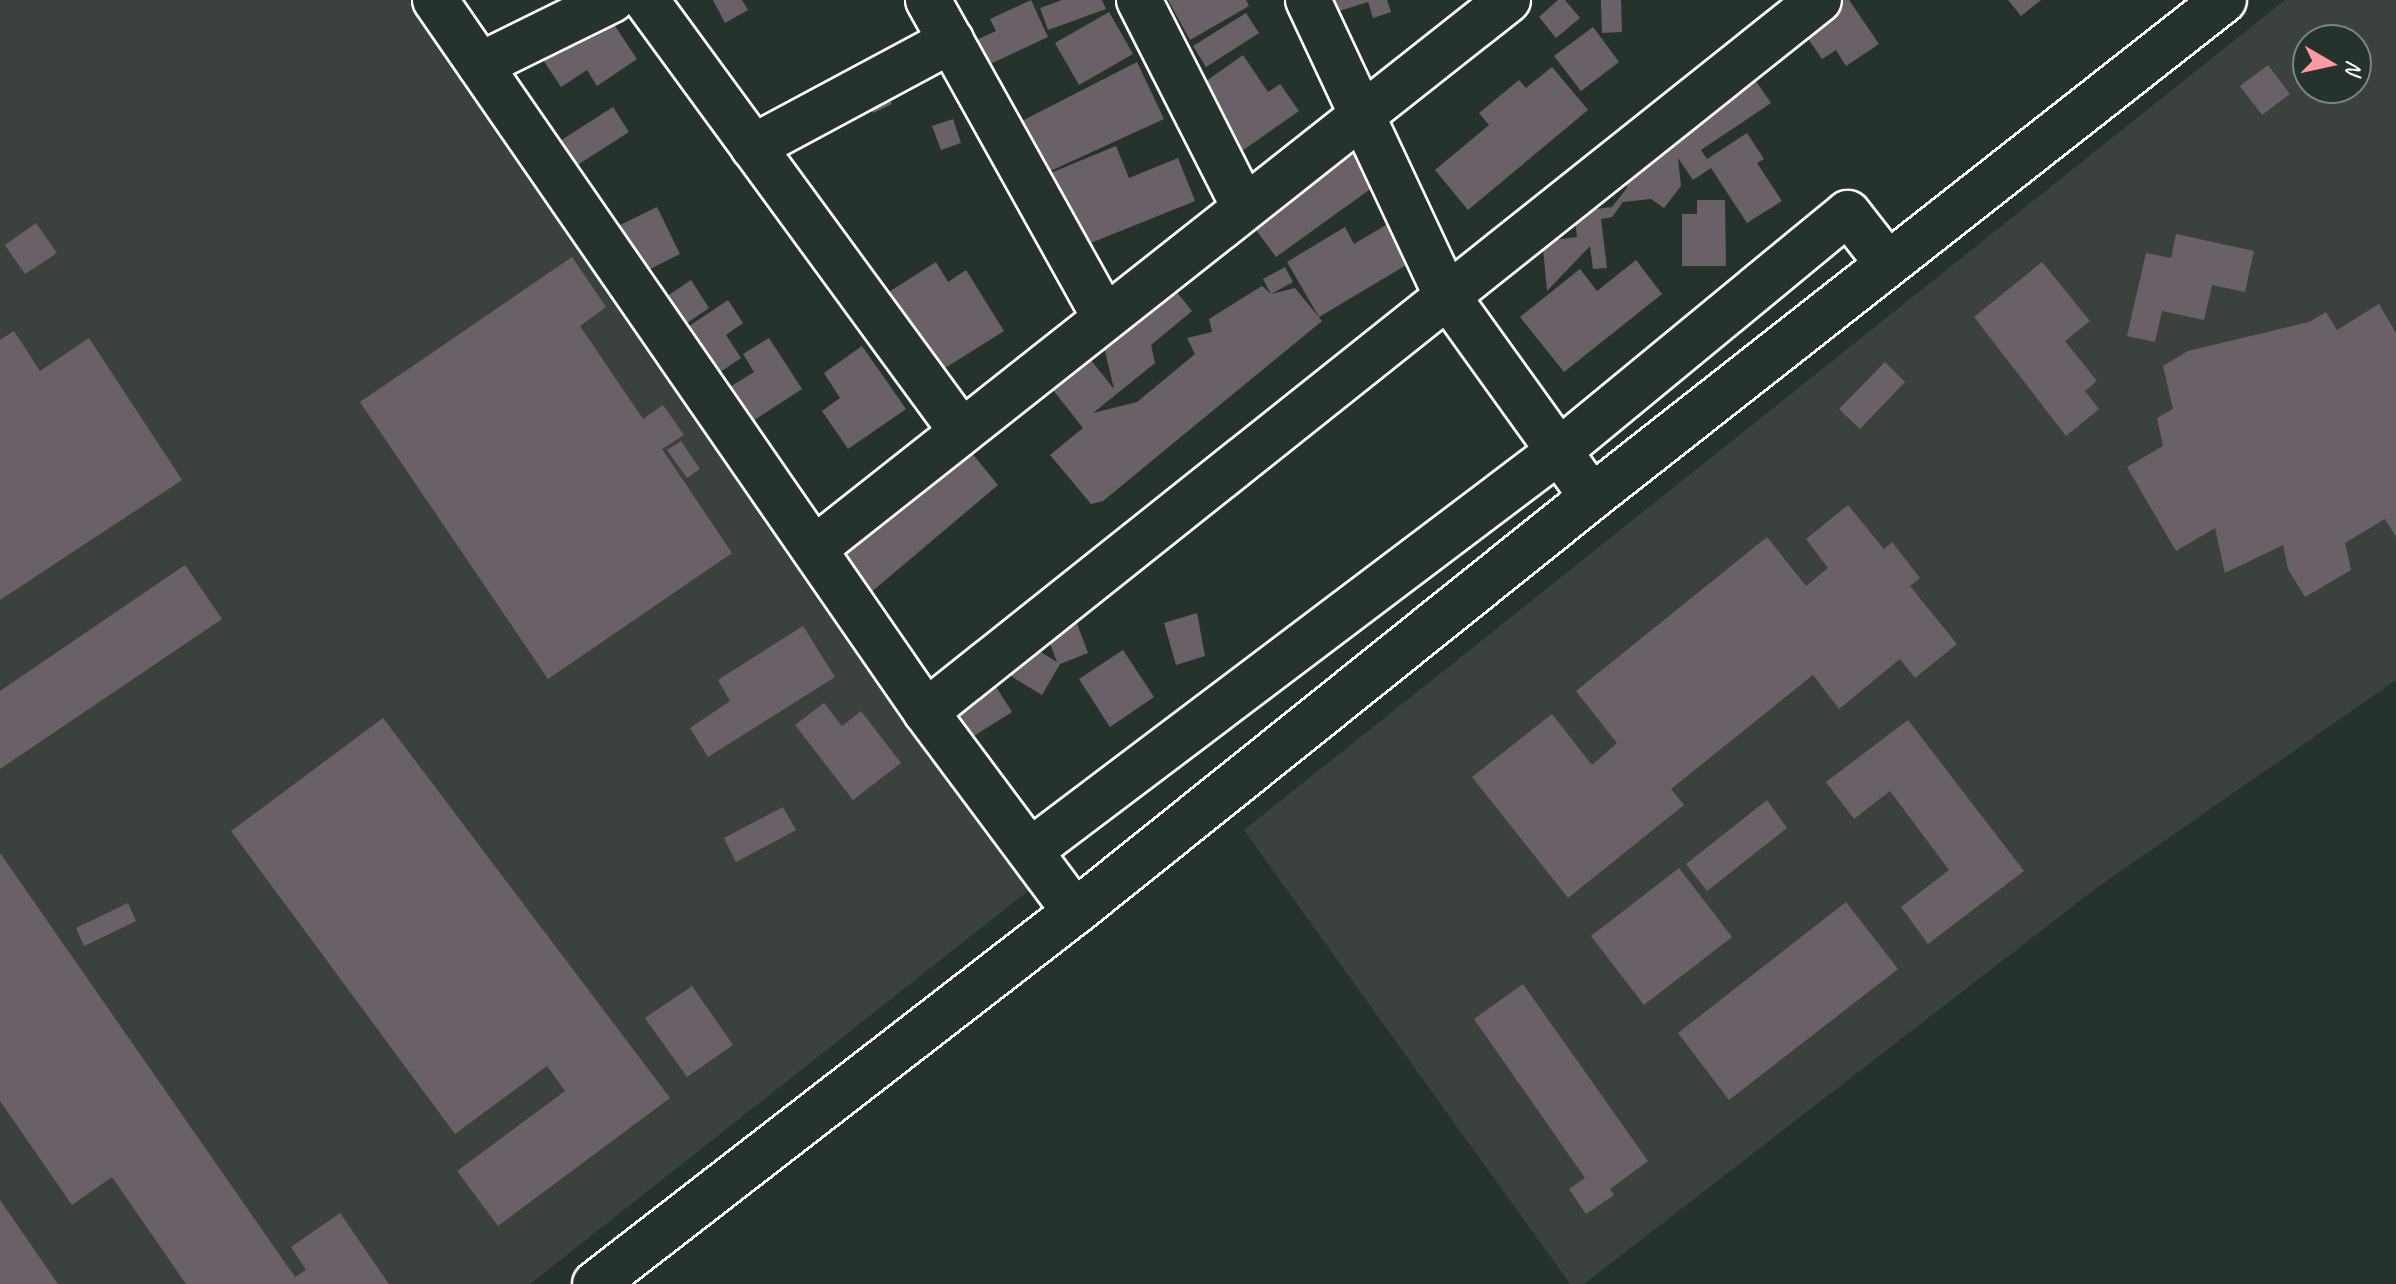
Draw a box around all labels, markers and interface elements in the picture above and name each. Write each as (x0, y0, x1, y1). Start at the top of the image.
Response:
north arrow (2292, 24, 2372, 104)
text: N (2339, 59, 2369, 76)

